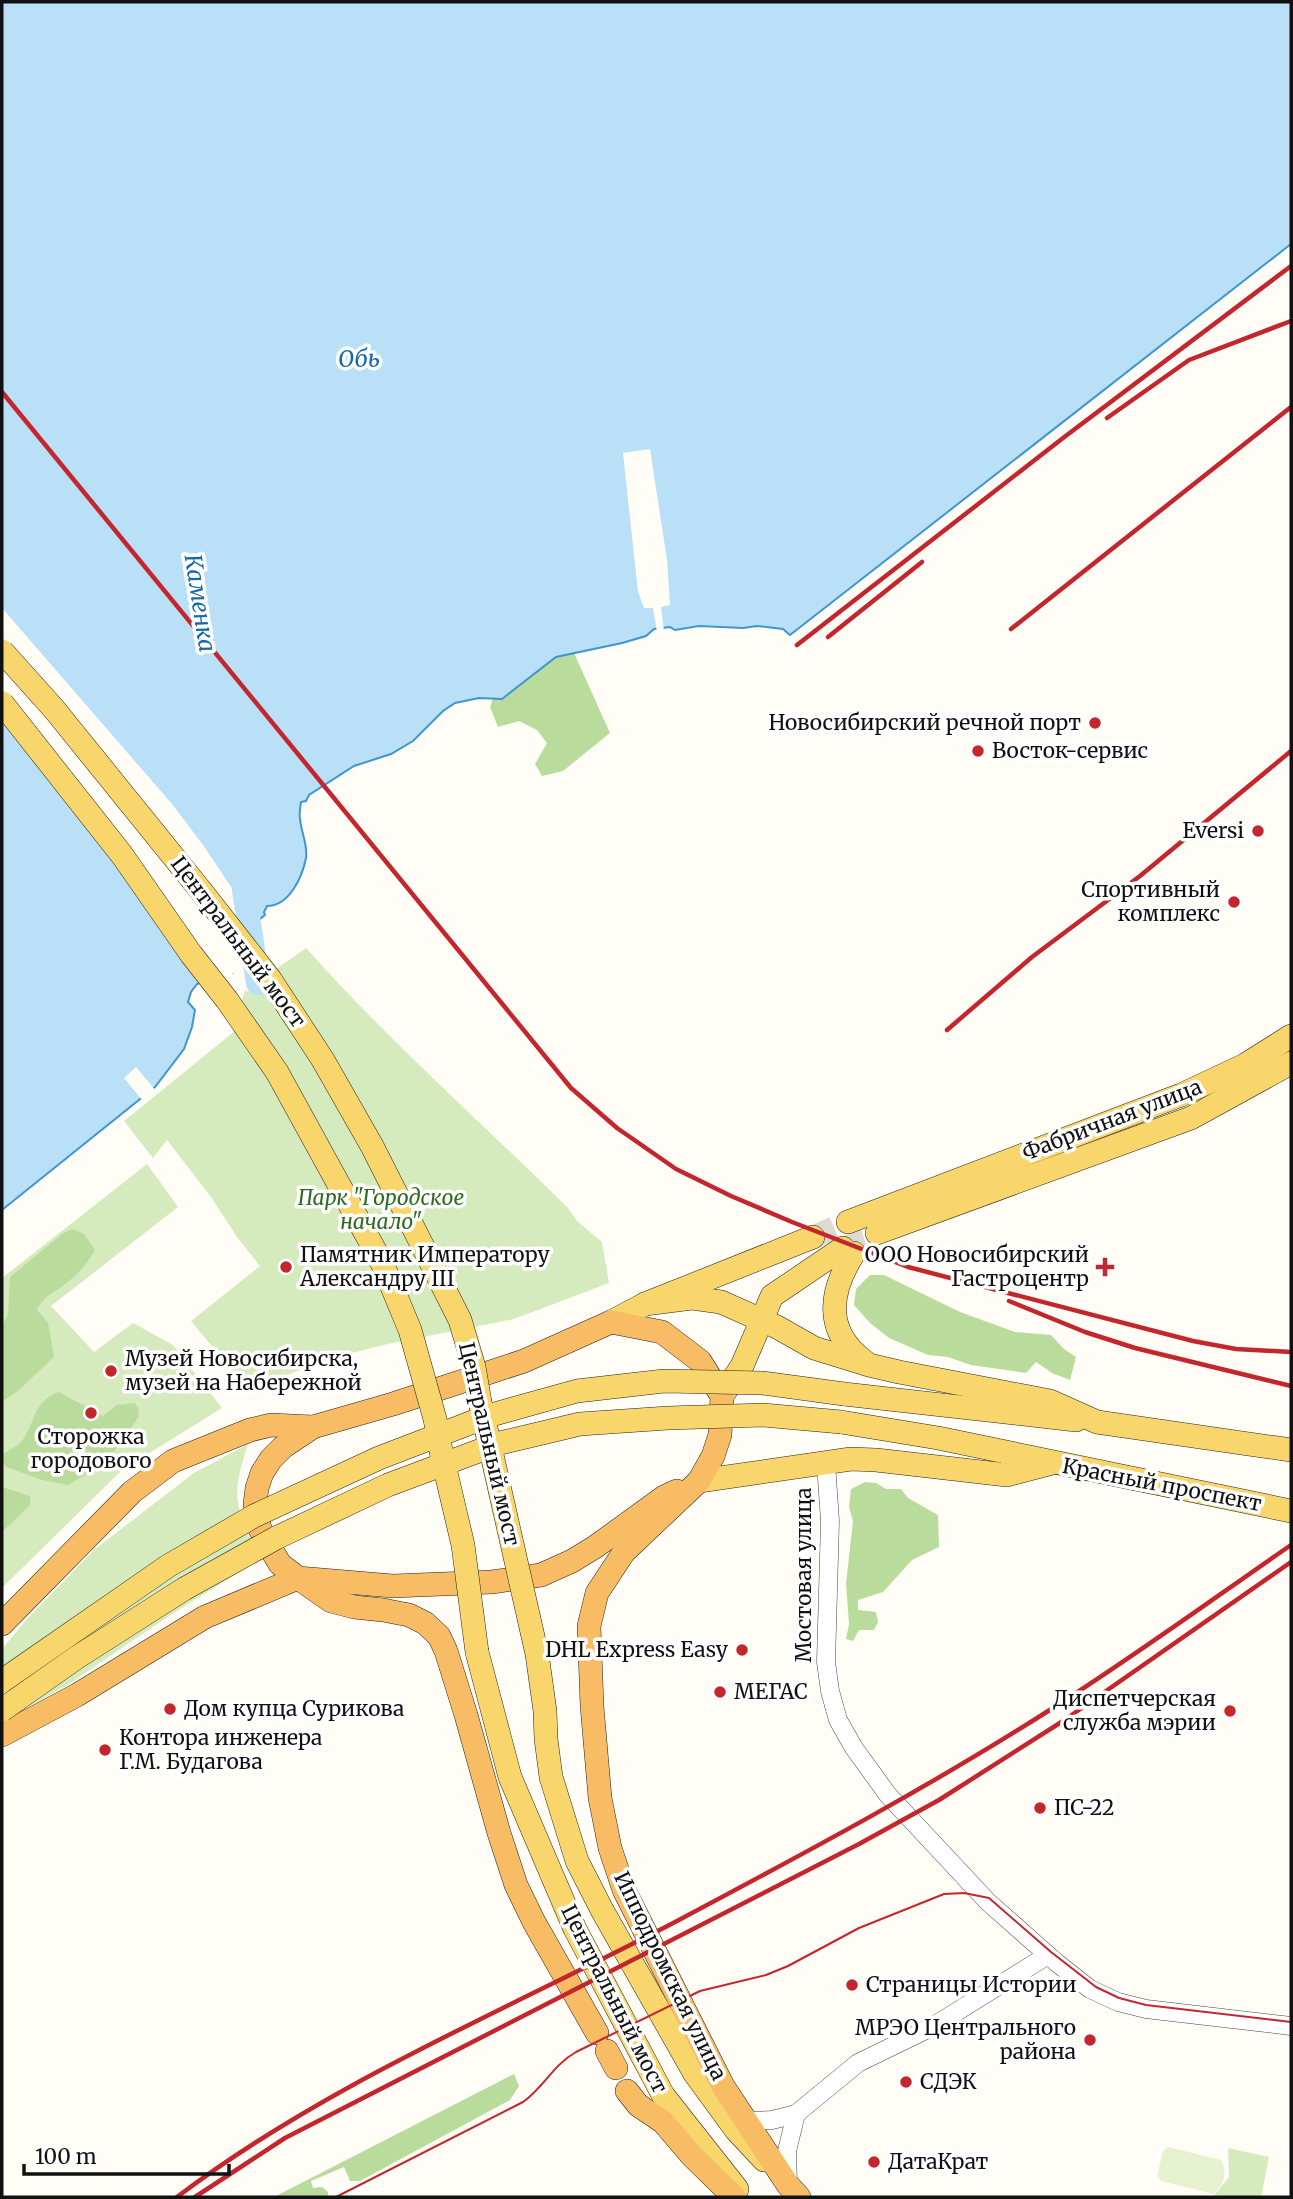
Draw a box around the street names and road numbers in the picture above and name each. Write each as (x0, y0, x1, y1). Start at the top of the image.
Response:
street label: Центральный мост (165, 851, 312, 1033)
street label: Фабричная улица (1018, 1073, 1205, 1166)
street label: Центральный мост (453, 1340, 526, 1548)
street label: Красный проспект (1060, 1452, 1264, 1517)
street label: Мостовая улица (790, 1487, 817, 1663)
street label: Ипподромская улица (608, 1867, 733, 2084)
street label: Центральный мост (555, 1900, 674, 2098)

